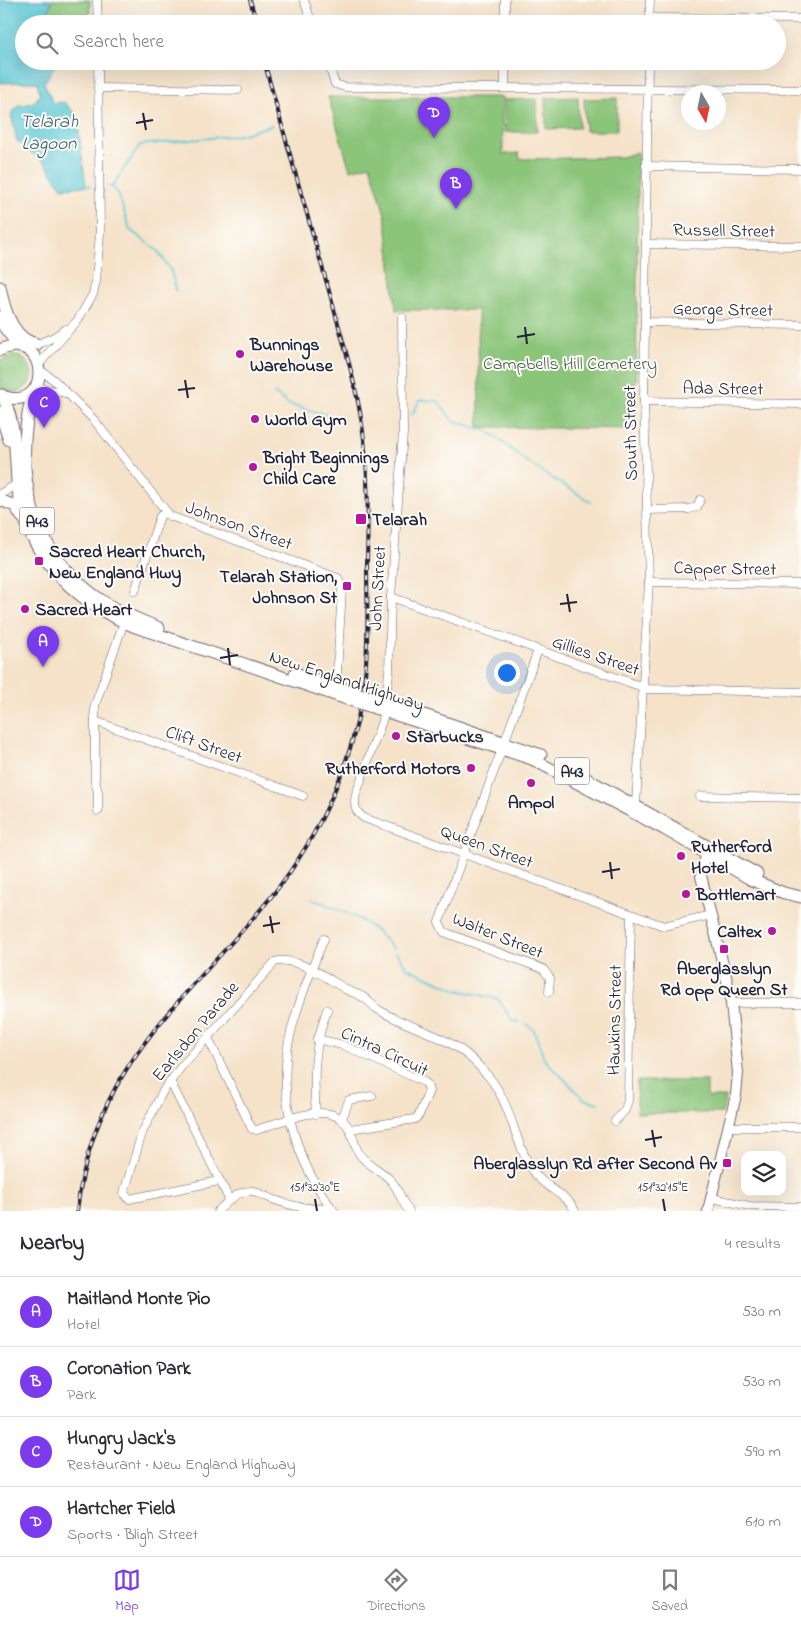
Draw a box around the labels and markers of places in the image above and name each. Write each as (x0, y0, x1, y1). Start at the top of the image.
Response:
pin: D (418, 97, 450, 138)
pin: B (440, 168, 472, 209)
place label: Bunnings Warehouse (249, 333, 334, 380)
marker: Bunnings Warehouse (234, 348, 246, 360)
pin: C (28, 387, 60, 428)
place label: World Gym (265, 408, 347, 435)
marker: World Gym (249, 413, 261, 425)
place label: Bright Beginnings Child Care (262, 446, 389, 493)
marker: Bright Beginnings Child Care (247, 461, 259, 473)
place label: Telarah (372, 508, 427, 534)
marker: Telarah (354, 512, 368, 526)
place label: Sacred Heart Church, New England Hwy (49, 540, 205, 588)
marker: Sacred Heart Church, New England Hwy (33, 555, 45, 567)
place label: Telarah Station, Johnson St (220, 565, 338, 612)
marker: Telarah Station, Johnson St (341, 580, 353, 592)
place label: Sacred Heart (35, 598, 133, 624)
marker: Sacred Heart (19, 603, 31, 615)
pin: A (27, 626, 59, 667)
place label: Starbucks (406, 725, 484, 751)
marker: Starbucks (390, 730, 402, 742)
place label: Rutherford Motors (325, 757, 461, 783)
marker: Rutherford Motors (465, 762, 477, 774)
marker: Ampol (525, 777, 537, 789)
place label: Ampol (508, 791, 554, 817)
place label: Rutherford Hotel (691, 835, 773, 882)
marker: Rutherford Hotel (675, 850, 687, 862)
place label: Bottlemart (695, 883, 777, 909)
marker: Bottlemart (680, 888, 692, 900)
place label: Caltex (717, 920, 762, 946)
marker: Caltex (766, 925, 778, 937)
marker: Aberglasslyn Rd opp Queen St (718, 943, 730, 955)
place label: Aberglasslyn Rd opp Queen St (661, 957, 788, 1004)
place label: Aberglasslyn Rd after Second Av (473, 1152, 718, 1179)
marker: Aberglasslyn Rd after Second Av (721, 1157, 733, 1169)

